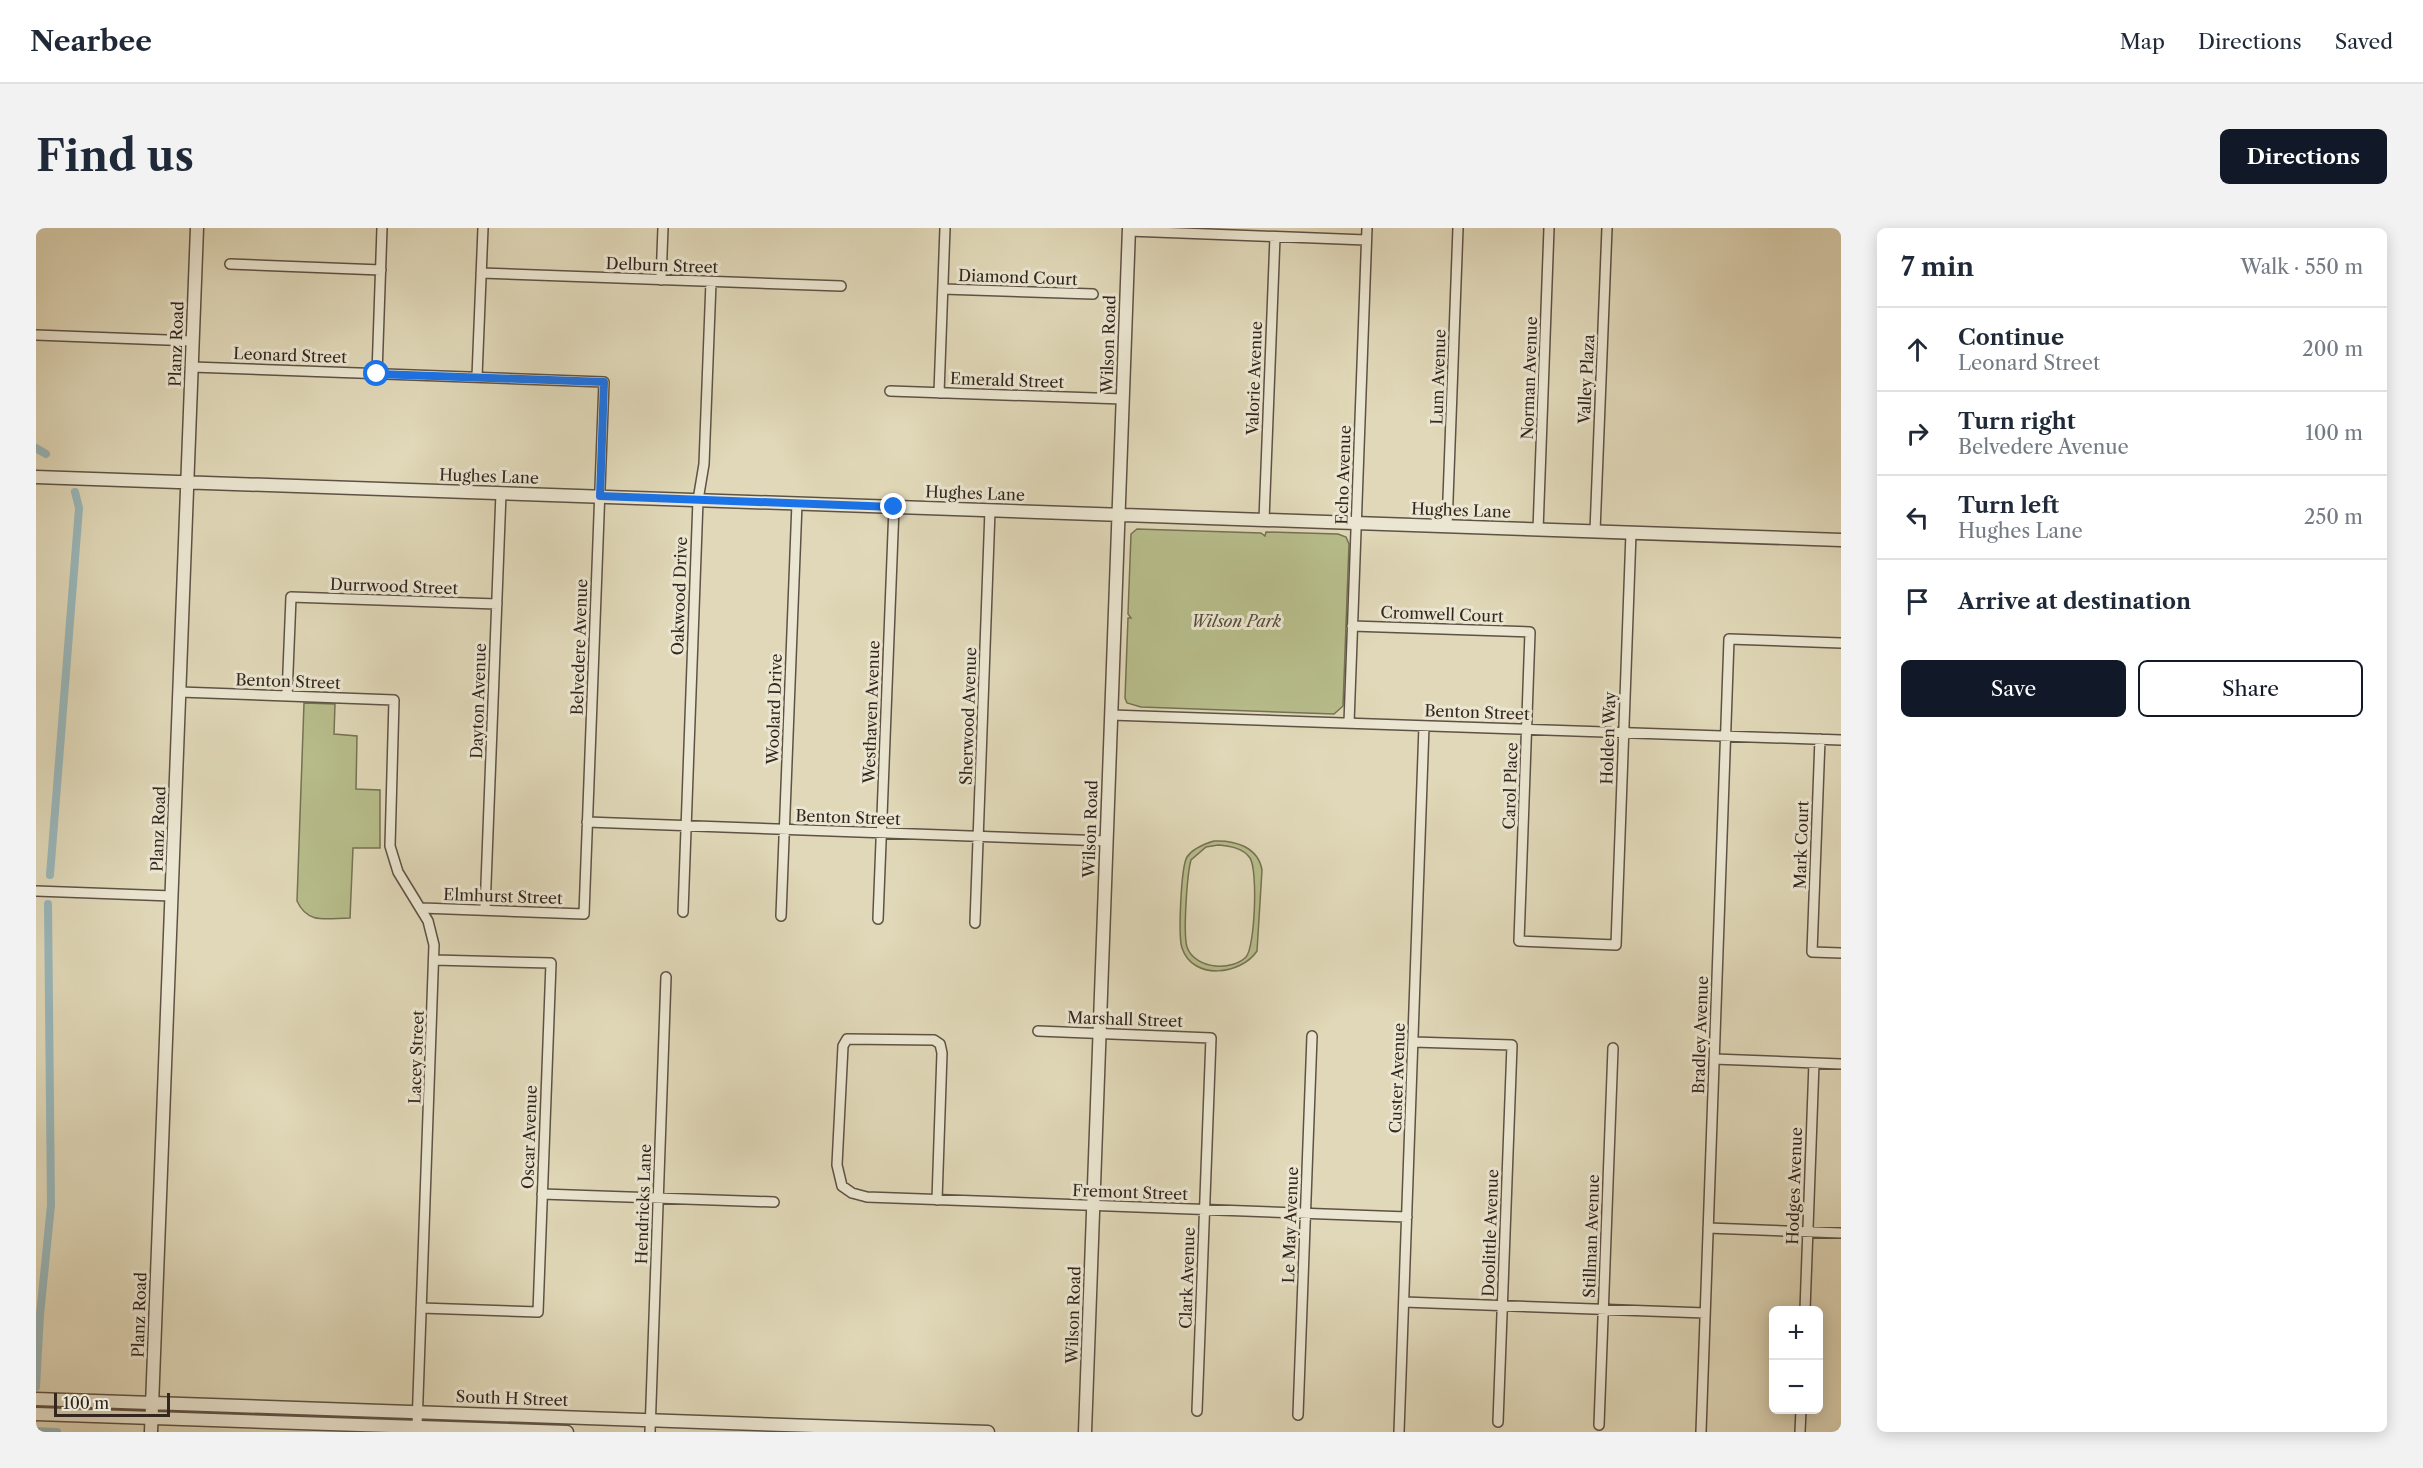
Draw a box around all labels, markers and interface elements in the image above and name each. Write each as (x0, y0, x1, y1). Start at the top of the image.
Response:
text: Nearbee (30, 24, 152, 58)
text: Map (2120, 29, 2165, 54)
text: Directions (2198, 29, 2302, 54)
text: Saved (2335, 29, 2393, 54)
button: Directions (2220, 129, 2387, 184)
text: Find us (36, 130, 194, 182)
text: 7 min (1901, 251, 1974, 283)
street label: Delburn Street (605, 253, 719, 277)
text: Walk · 550 m (2241, 255, 2363, 279)
street label: Diamond Court (958, 265, 1078, 289)
street label: Wilson Road (1096, 295, 1120, 394)
street label: Planz Road (165, 300, 188, 387)
street label: Norman Avenue (1517, 316, 1541, 440)
street label: Valorie Avenue (1242, 321, 1266, 436)
text: Continue (1958, 324, 2064, 351)
street label: Lum Avenue (1426, 329, 1450, 425)
street label: Valley Plaza (1574, 333, 1598, 425)
icon: ahead (1901, 333, 1934, 366)
text: 200 m (2302, 337, 2363, 361)
street label: Leonard Street (233, 343, 347, 367)
text: Leonard Street (1958, 351, 2100, 375)
route start (363, 360, 389, 386)
street label: Emerald Street (950, 368, 1065, 392)
text: Turn right (1958, 408, 2076, 435)
icon: right (1901, 417, 1934, 450)
text: 100 m (2305, 421, 2363, 445)
street label: Echo Avenue (1331, 425, 1355, 525)
text: Belvedere Avenue (1958, 435, 2129, 459)
street label: Hughes Lane (439, 464, 539, 488)
street label: Hughes Lane (925, 481, 1025, 505)
text: Turn left (1958, 492, 2059, 519)
route end (880, 493, 906, 519)
street label: Hughes Lane (1411, 498, 1511, 522)
icon: left (1901, 501, 1934, 534)
text: 250 m (2304, 505, 2363, 529)
text: Hughes Lane (1958, 519, 2083, 543)
street label: Oakwood Drive (667, 536, 691, 656)
street label: Durrwood Street (330, 574, 459, 598)
street label: Belvedere Avenue (567, 578, 591, 716)
icon: arrive (1901, 585, 1934, 618)
text: Arrive at destination (1958, 588, 2191, 615)
street label: Cromwell Court (1380, 602, 1504, 626)
park label: Wilson Park (1191, 611, 1282, 631)
street label: Westhaven Avenue (858, 640, 883, 785)
street label: Dayton Avenue (466, 643, 490, 759)
street label: Sherwood Avenue (956, 647, 980, 785)
street label: Woolard Drive (762, 653, 786, 766)
button: Save (1901, 660, 2126, 717)
button: Share (2138, 660, 2363, 717)
street label: Benton Street (235, 669, 341, 693)
street label: Holden Way (1596, 690, 1620, 785)
street label: Benton Street (1424, 700, 1530, 724)
street label: Carol Place (1498, 742, 1522, 830)
street label: Wilson Road (1078, 780, 1102, 879)
street label: Planz Road (147, 785, 170, 872)
street label: Mark Court (1789, 800, 1813, 890)
street label: Benton Street (795, 805, 901, 829)
street label: Elmhurst Street (443, 884, 563, 908)
street label: Bradley Avenue (1688, 976, 1712, 1094)
street label: Marshall Street (1067, 1007, 1184, 1031)
street label: Lacey Street (404, 1009, 428, 1104)
street label: Custer Avenue (1385, 1022, 1409, 1134)
street label: Oscar Avenue (517, 1085, 541, 1189)
street label: Hodges Avenue (1782, 1127, 1806, 1245)
street label: Hendricks Lane (631, 1143, 655, 1265)
street label: Le May Avenue (1278, 1166, 1302, 1284)
street label: Doolittle Avenue (1478, 1169, 1502, 1297)
street label: Stillman Avenue (1579, 1174, 1603, 1298)
street label: Fremont Street (1072, 1180, 1189, 1204)
street label: Clark Avenue (1175, 1227, 1199, 1329)
street label: Wilson Road (1061, 1266, 1085, 1365)
street label: Planz Road (128, 1271, 151, 1358)
map controls (1769, 1306, 1823, 1414)
button: + (1769, 1306, 1823, 1360)
button: − (1769, 1360, 1823, 1414)
street label: South H Street (455, 1386, 569, 1410)
scale bar (54, 1390, 170, 1418)
text: 100 m (63, 1393, 109, 1413)

